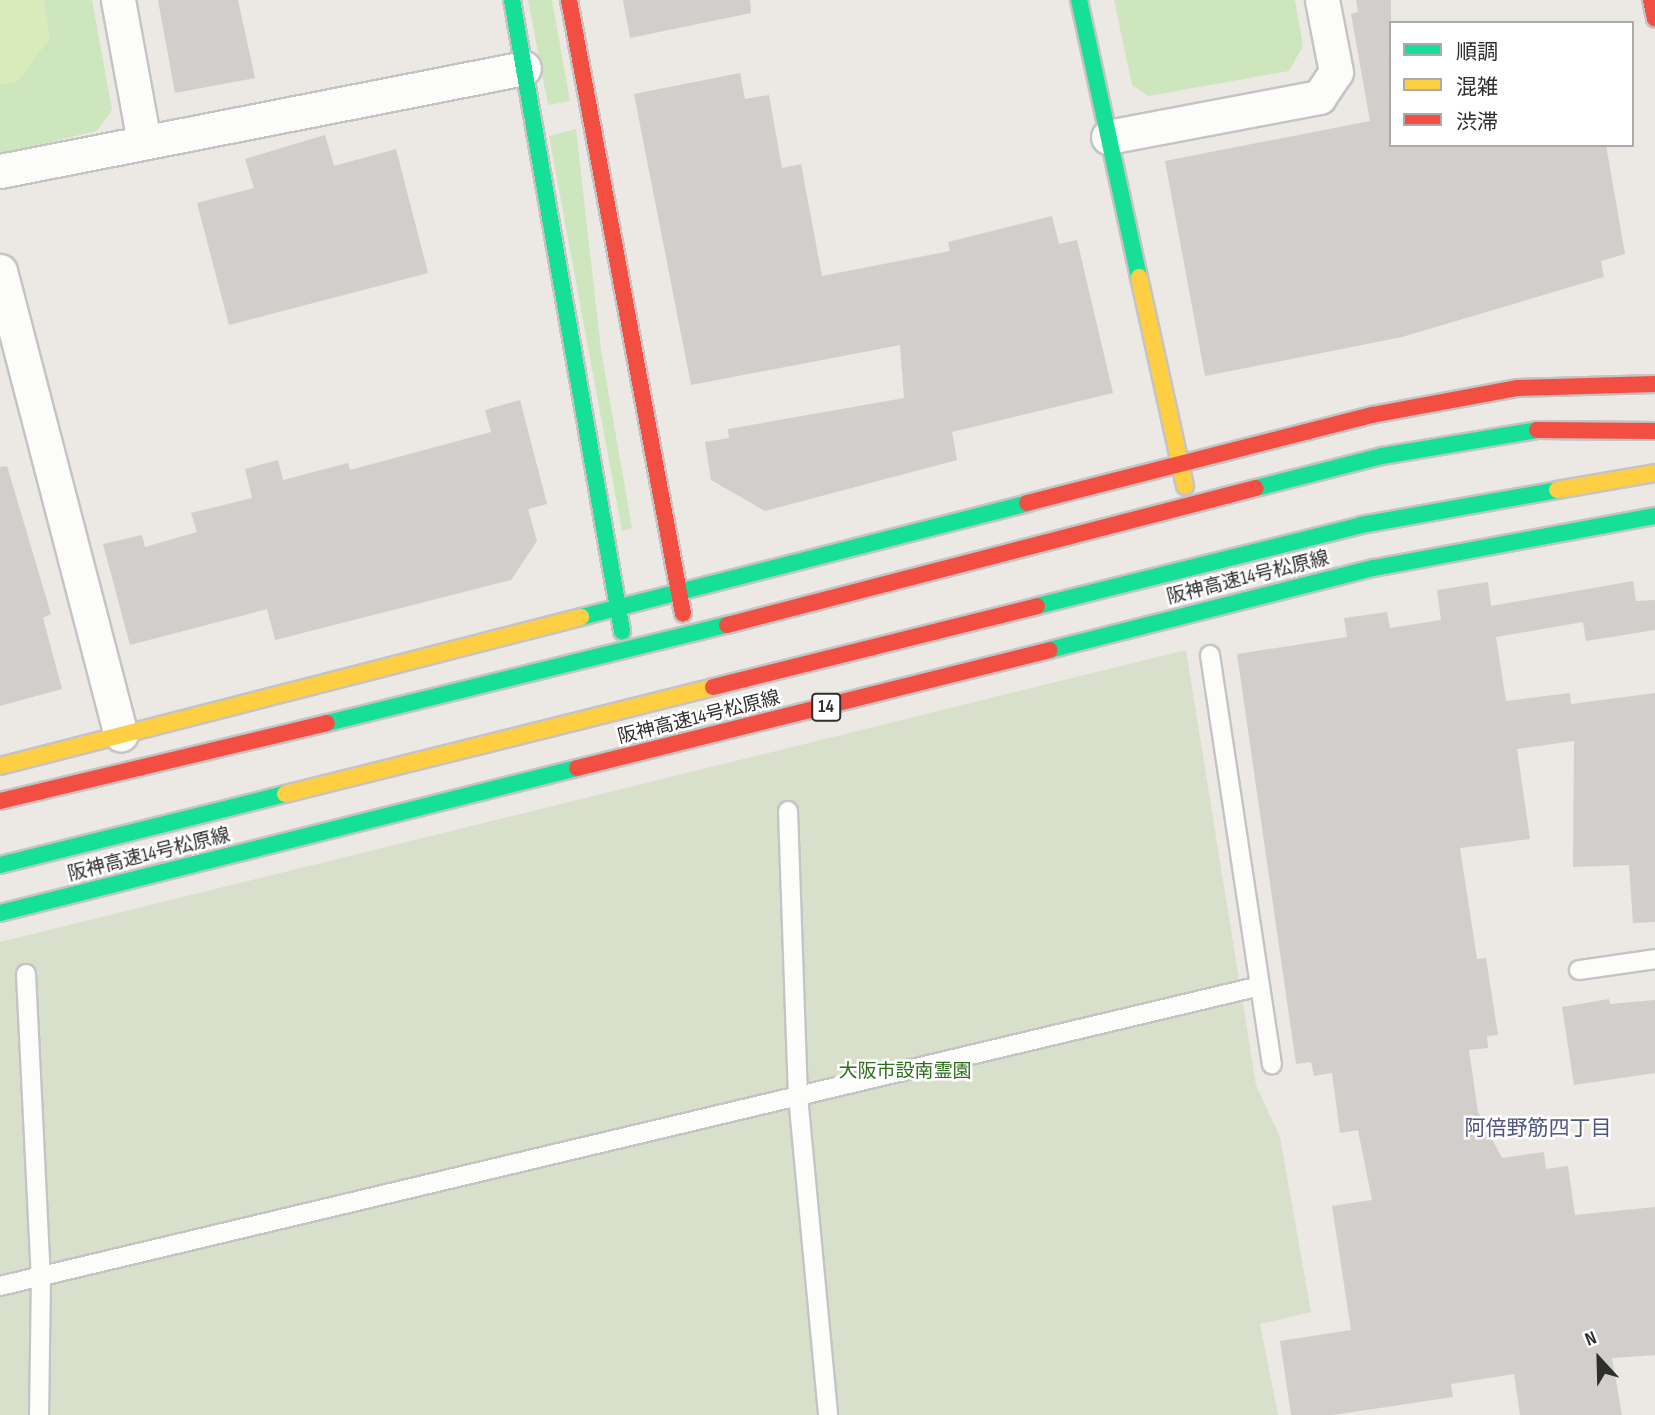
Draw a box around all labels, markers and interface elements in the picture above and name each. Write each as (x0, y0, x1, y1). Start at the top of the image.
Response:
legend (1389, 21, 1634, 147)
text: 順調 (1456, 40, 1498, 65)
text: 混雑 (1456, 75, 1498, 100)
text: 渋滞 (1456, 110, 1498, 135)
street label: 阪神高速14号松原線 (1164, 547, 1332, 609)
street label: 阪神高速14号松原線 (615, 687, 783, 749)
road number: 14 (810, 692, 842, 722)
street label: 阪神高速14号松原線 (65, 824, 233, 886)
park label: 大阪市設南霊園 (839, 1061, 971, 1083)
district label: 阿倍野筋四丁目 (1465, 1116, 1611, 1142)
north arrow (1564, 1324, 1634, 1394)
text: N (1582, 1327, 1600, 1352)

